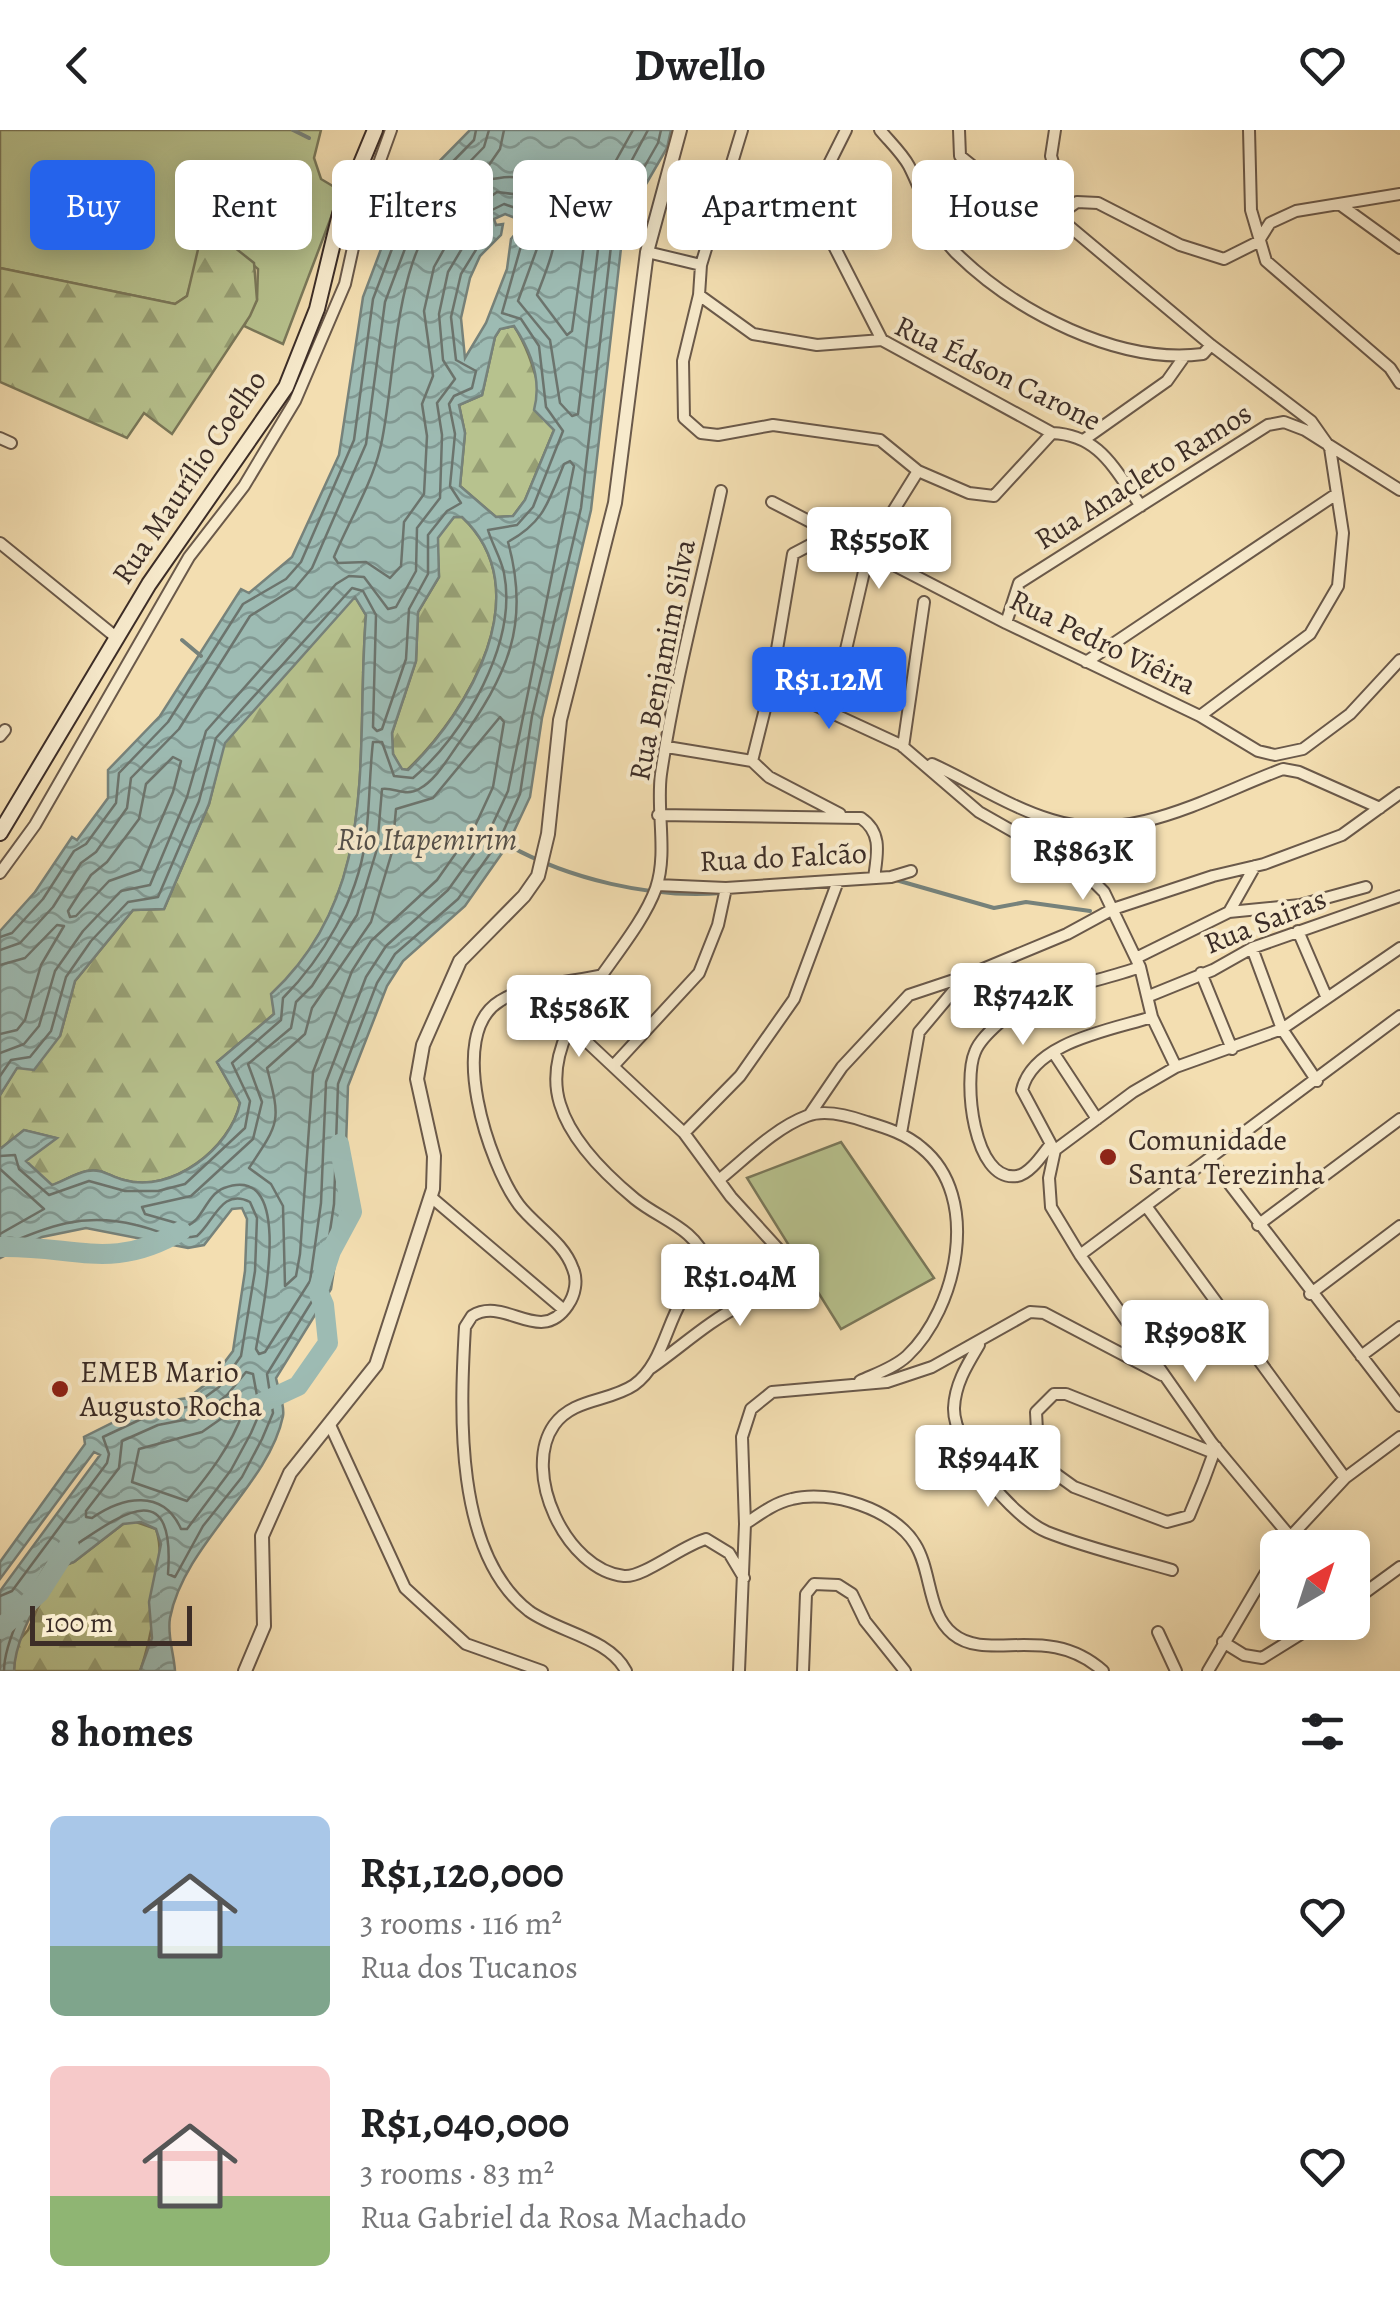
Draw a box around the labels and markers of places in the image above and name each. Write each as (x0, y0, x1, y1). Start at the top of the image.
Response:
pin: R$550K (798, 507, 960, 592)
pin: R$1.12M (737, 647, 921, 732)
pin: R$863K (1002, 818, 1164, 903)
pin: R$742K (942, 963, 1104, 1048)
pin: R$586K (498, 975, 660, 1060)
place label: Comunidade Santa Terezinha (1128, 1120, 1325, 1194)
marker: Comunidade Santa Terezinha (1097, 1146, 1119, 1168)
pin: R$1.04M (648, 1244, 832, 1329)
pin: R$908K (1114, 1300, 1276, 1385)
place label: EMEB Mario Augusto Rocha (79, 1352, 262, 1426)
marker: EMEB Mario Augusto Rocha (49, 1378, 71, 1400)
pin: R$944K (907, 1425, 1069, 1510)

